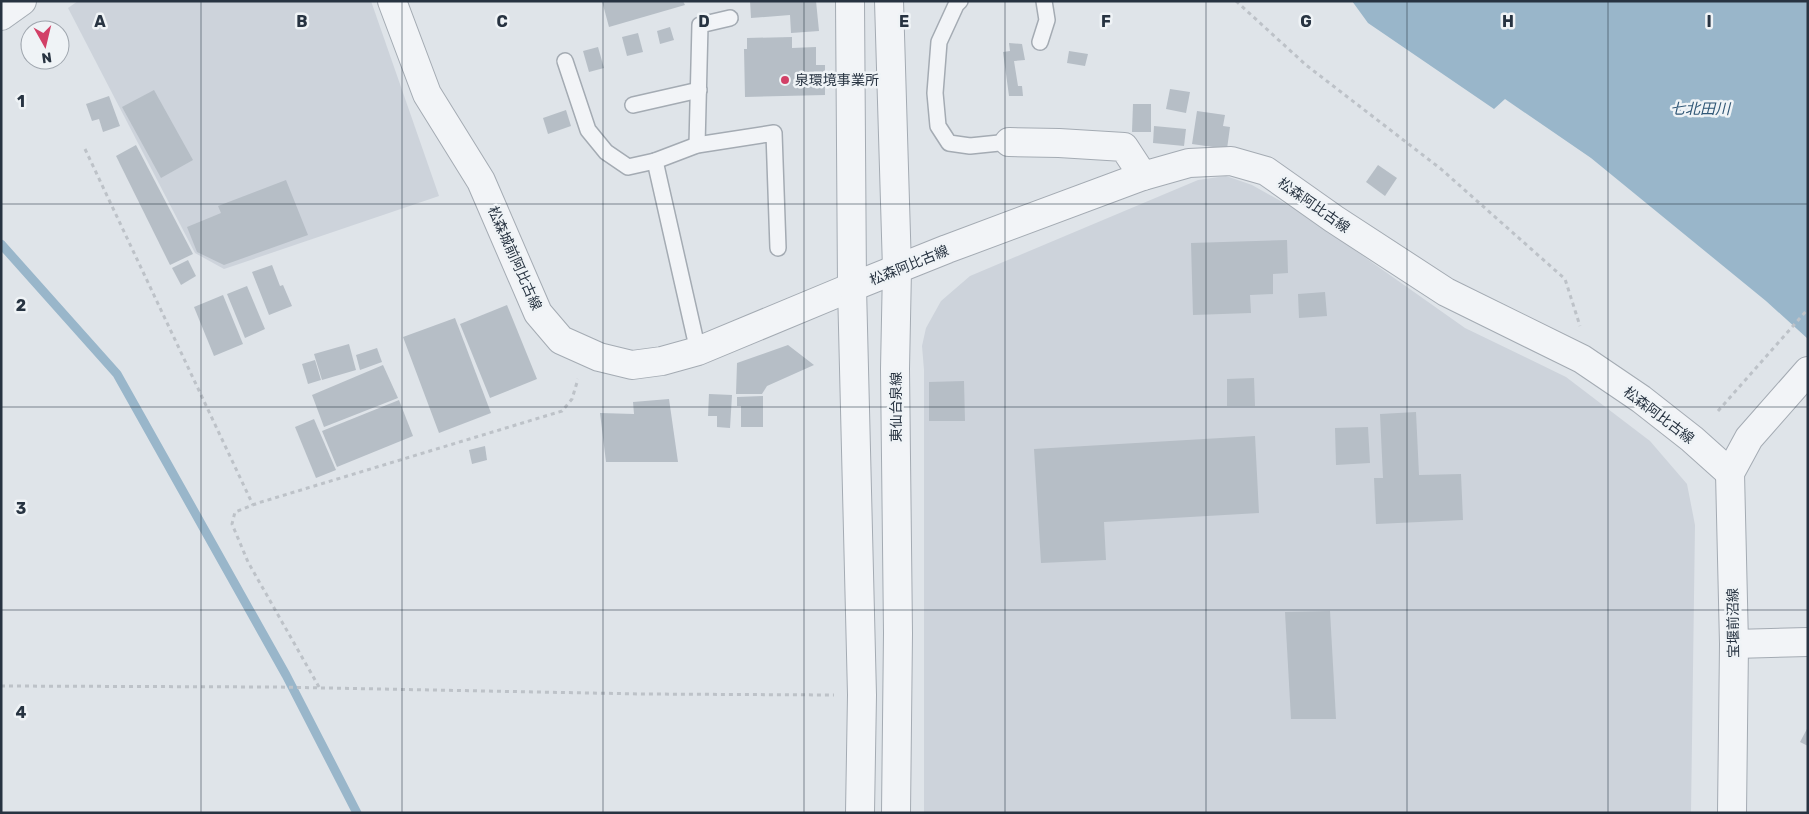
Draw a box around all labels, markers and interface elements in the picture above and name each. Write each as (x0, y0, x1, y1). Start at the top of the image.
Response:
text: A (94, 12, 106, 31)
text: B (296, 12, 308, 31)
text: C (496, 12, 508, 31)
text: D (698, 12, 710, 31)
text: E (899, 12, 909, 31)
text: F (1101, 12, 1111, 31)
text: G (1300, 12, 1312, 31)
text: H (1502, 12, 1514, 31)
text: I (1706, 12, 1712, 31)
north arrow (20, 20, 70, 70)
text: N (41, 48, 53, 66)
place label: 泉環境事業所 (795, 72, 879, 89)
marker: 泉環境事業所 (779, 74, 791, 86)
text: 1 (17, 92, 25, 111)
water label: 七北田川 (1670, 100, 1732, 118)
street label: 松森阿比古線 (1274, 174, 1353, 236)
street label: 松森城前阿比古線 (484, 204, 545, 313)
street label: 松森阿比古線 (867, 242, 951, 289)
text: 2 (16, 296, 26, 315)
street label: 東仙台泉線 (888, 372, 905, 442)
street label: 松森阿比古線 (1620, 383, 1697, 447)
text: 3 (16, 499, 26, 518)
street label: 宝堰前沼線 (1724, 588, 1743, 658)
text: 4 (16, 703, 27, 722)

